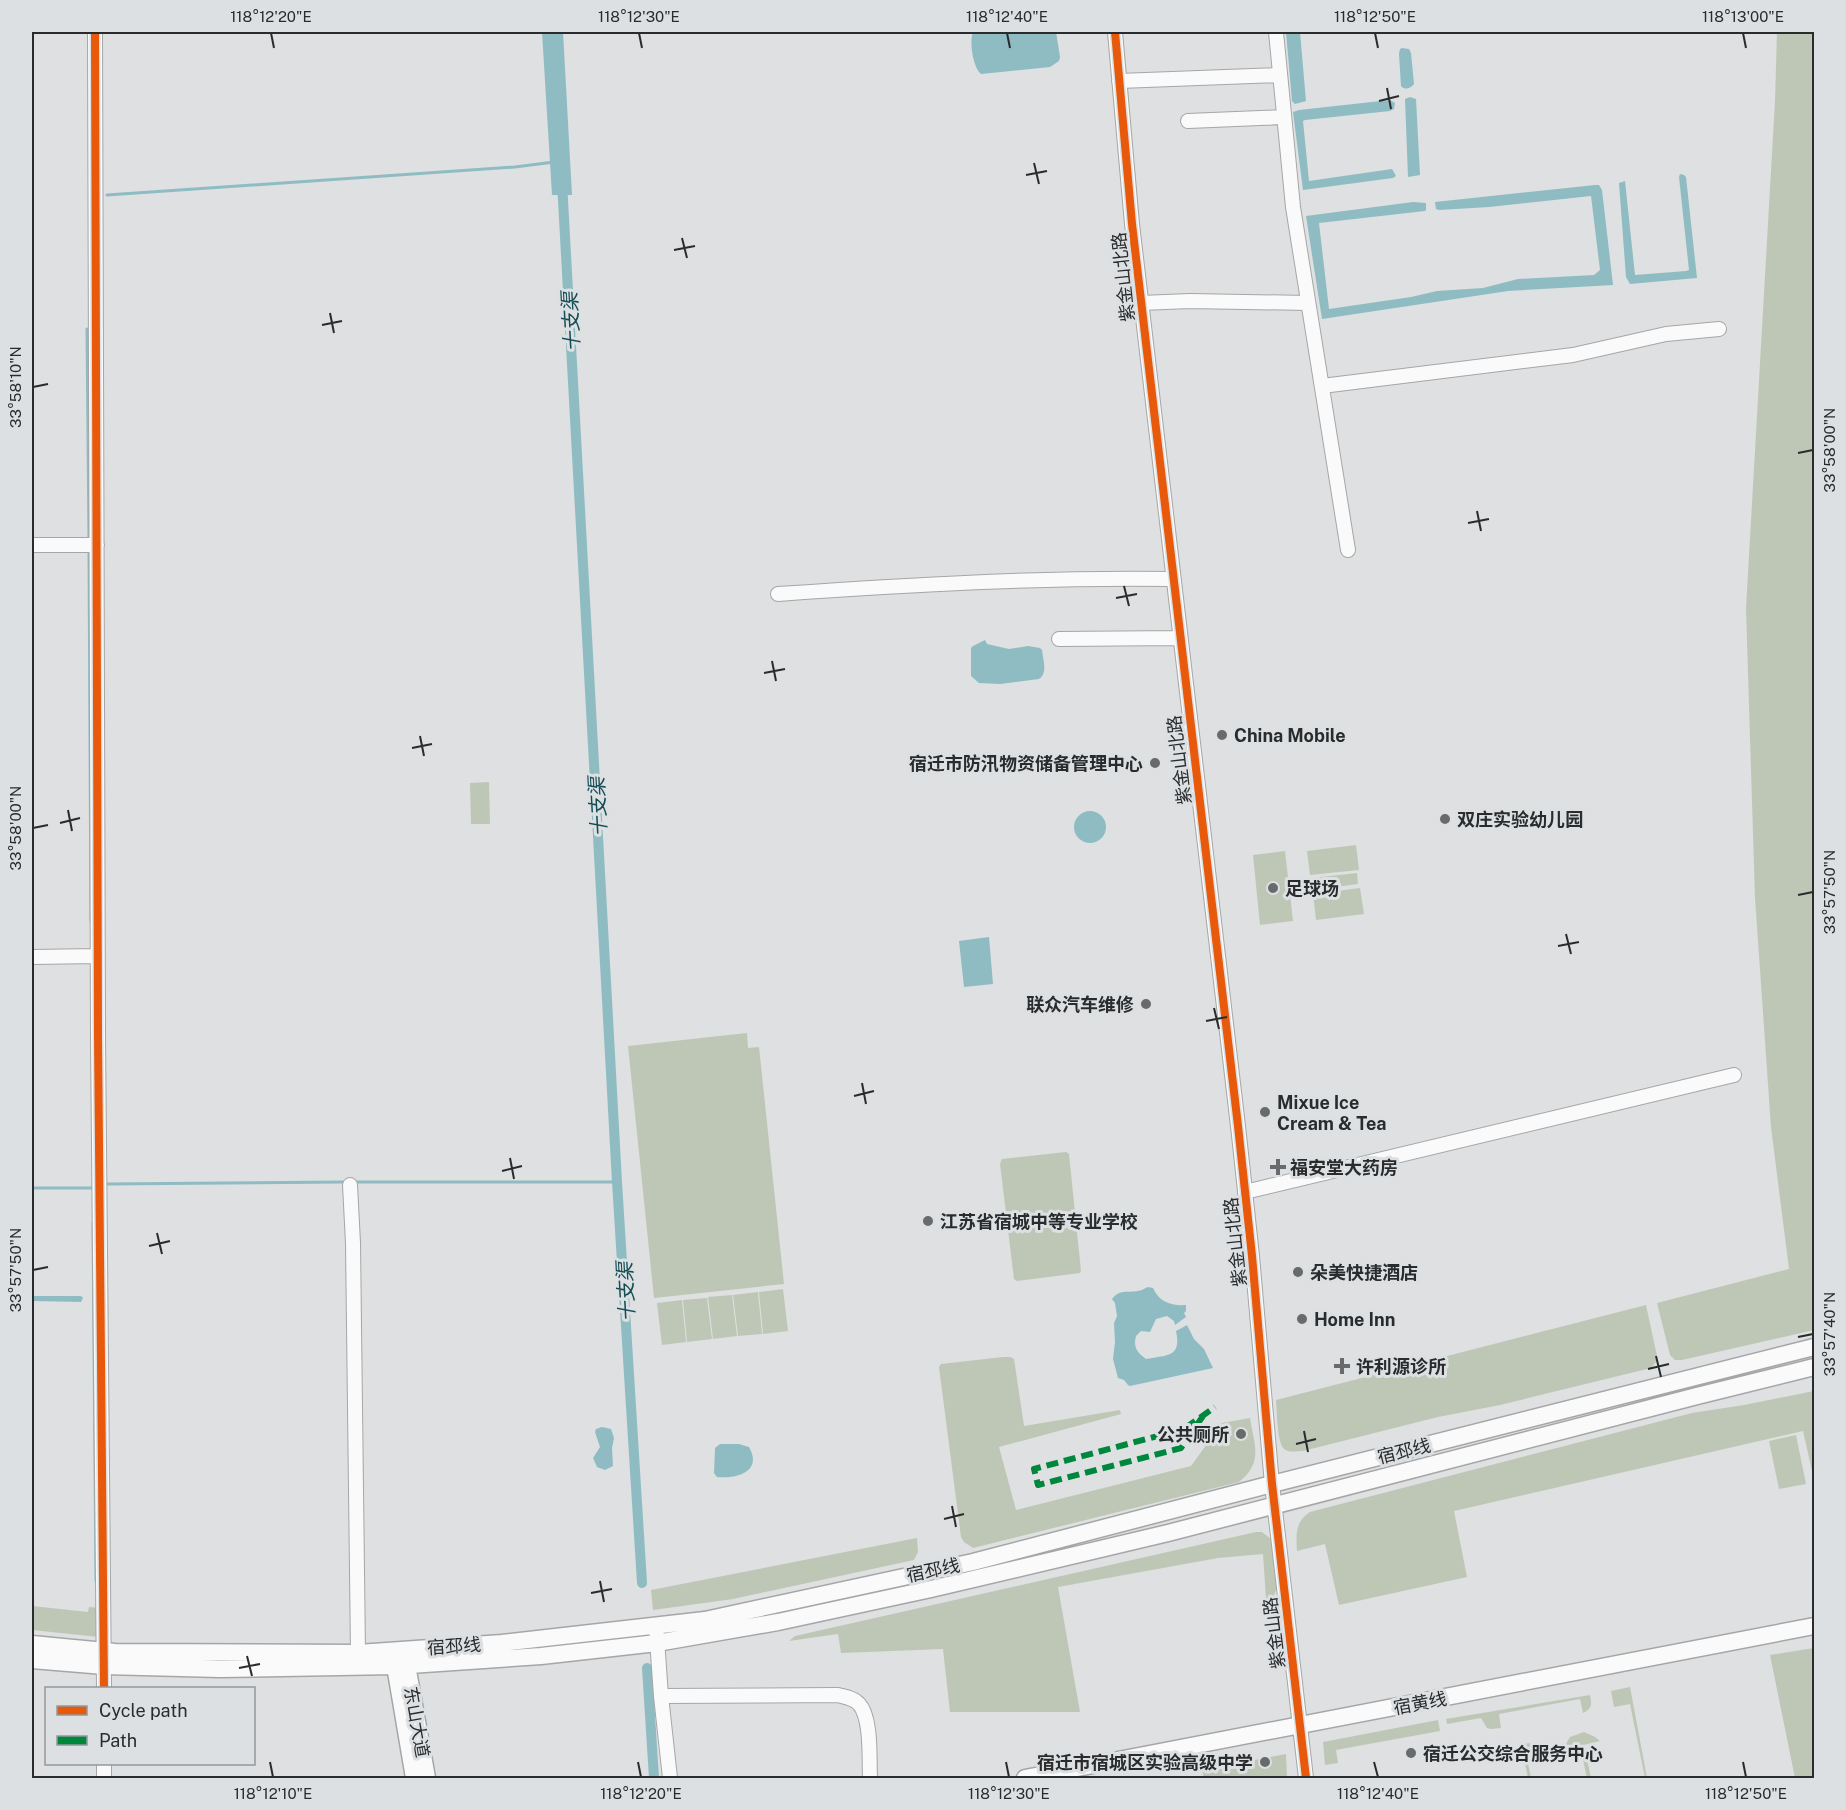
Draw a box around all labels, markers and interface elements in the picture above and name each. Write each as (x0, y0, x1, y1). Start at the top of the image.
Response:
text: 118°12'20"E (230, 8, 312, 25)
text: 118°12'30"E (598, 8, 680, 25)
text: 118°12'40"E (966, 8, 1048, 25)
text: 118°12'50"E (1334, 8, 1416, 25)
text: 118°13'00"E (1702, 8, 1784, 25)
street label: 紫金山北路 (1108, 231, 1138, 323)
water label: 十支渠 (557, 288, 585, 353)
text: 33°58'10"N (7, 346, 24, 428)
text: 33°58'00"N (1821, 408, 1838, 492)
street label: 紫金山北路 (1163, 714, 1195, 806)
place label: China Mobile (1234, 725, 1346, 746)
marker: China Mobile (1215, 728, 1229, 742)
place label: 宿迁市防汛物资储备管理中心 (909, 753, 1143, 774)
marker: 宿迁市防汛物资储备管理中心 (1148, 756, 1162, 770)
water label: 十支渠 (584, 773, 612, 838)
text: 33°58'00"N (7, 786, 24, 870)
place label: 双庄实验幼儿园 (1457, 809, 1583, 830)
marker: 双庄实验幼儿园 (1438, 812, 1452, 826)
text: 33°57'50"N (1821, 850, 1838, 934)
place label: 足球场 (1285, 878, 1339, 899)
marker: 足球场 (1266, 881, 1280, 895)
place label: 联众汽车维修 (1026, 994, 1134, 1015)
marker: 联众汽车维修 (1139, 997, 1153, 1011)
place label: Mixue Ice Cream & Tea (1277, 1092, 1386, 1134)
marker: Mixue Ice Cream & Tea (1258, 1105, 1272, 1119)
place label: 福安堂大药房 (1290, 1157, 1398, 1178)
marker: 福安堂大药房 (1271, 1160, 1285, 1174)
street label: 紫金山北路 (1220, 1196, 1250, 1288)
place label: 江苏省宿城中等专业学校 (940, 1211, 1138, 1232)
marker: 江苏省宿城中等专业学校 (921, 1214, 935, 1228)
text: 33°57'50"N (7, 1228, 24, 1312)
water label: 十支渠 (612, 1258, 640, 1323)
place label: 朵美快捷酒店 (1310, 1262, 1418, 1283)
marker: 朵美快捷酒店 (1291, 1265, 1305, 1279)
text: 33°57'40"N (1821, 1292, 1838, 1376)
place label: Home Inn (1314, 1309, 1395, 1330)
marker: Home Inn (1295, 1312, 1309, 1326)
place label: 许利源诊所 (1356, 1356, 1446, 1377)
marker: 许利源诊所 (1333, 1357, 1351, 1375)
place label: 公共厕所 (1157, 1424, 1229, 1445)
marker: 公共厕所 (1234, 1427, 1248, 1441)
street label: 宿邳线 (1375, 1434, 1433, 1468)
street label: 宿邳线 (904, 1554, 962, 1586)
street label: 紫金山路 (1259, 1596, 1289, 1670)
street label: 宿邳线 (426, 1634, 482, 1658)
street label: 东山大道 (400, 1685, 434, 1759)
legend (45, 1687, 255, 1765)
street label: 宿黄线 (1391, 1688, 1449, 1718)
text: Cycle path (99, 1700, 188, 1721)
text: Path (99, 1730, 137, 1751)
place label: 宿迁公交综合服务中心 (1423, 1743, 1603, 1764)
marker: 宿迁公交综合服务中心 (1404, 1746, 1418, 1760)
place label: 宿迁市宿城区实验高级中学 (1037, 1752, 1253, 1773)
marker: 宿迁市宿城区实验高级中学 (1258, 1755, 1272, 1769)
text: 118°12'10"E (234, 1785, 312, 1802)
text: 118°12'20"E (600, 1785, 682, 1802)
text: 118°12'30"E (968, 1785, 1050, 1802)
text: 118°12'40"E (1337, 1785, 1419, 1802)
text: 118°12'50"E (1705, 1785, 1787, 1802)

